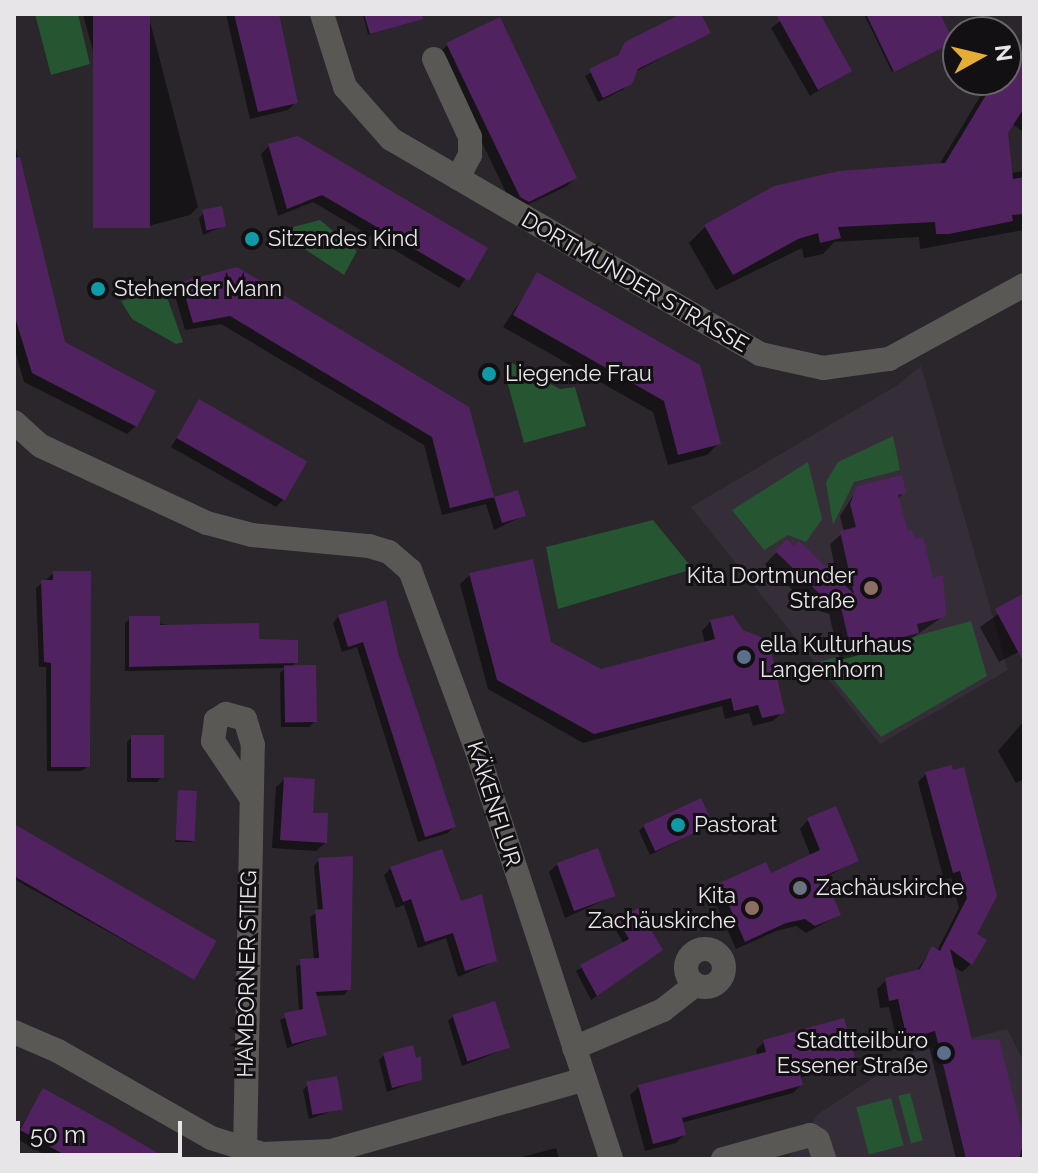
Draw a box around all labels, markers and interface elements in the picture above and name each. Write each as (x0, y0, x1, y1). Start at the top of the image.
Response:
north arrow (942, 16, 1022, 96)
text: N (990, 43, 1018, 63)
street label: DORTMUNDER STRASSE (517, 206, 753, 358)
place label: Sitzendes Kind (268, 226, 418, 252)
marker: Sitzendes Kind (243, 230, 261, 248)
place label: Stehender Mann (114, 276, 283, 302)
marker: Stehender Mann (89, 280, 107, 298)
place label: Liegende Frau (505, 361, 652, 387)
marker: Liegende Frau (480, 365, 498, 383)
place label: Kita Dortmunder Straße (687, 562, 855, 614)
marker: Kita Dortmunder Straße (862, 579, 880, 597)
place label: ella Kulturhaus Langenhorn (760, 631, 912, 682)
marker: ella Kulturhaus Langenhorn (735, 648, 753, 666)
street label: KÄKENFLUR (461, 738, 527, 870)
place label: Pastorat (694, 812, 777, 838)
marker: Pastorat (669, 816, 687, 834)
street label: HAMBORNER STIEG (232, 870, 262, 1078)
place label: Zachäuskirche (816, 875, 964, 901)
marker: Zachäuskirche (791, 879, 809, 897)
place label: Kita Zachäuskirche (588, 882, 736, 934)
marker: Kita Zachäuskirche (743, 899, 761, 917)
place label: Stadtteilbüro Essener Straße (776, 1027, 928, 1078)
marker: Stadtteilbüro Essener Straße (935, 1044, 953, 1062)
scale bar (20, 1105, 186, 1155)
text: 50 m (30, 1120, 86, 1149)

